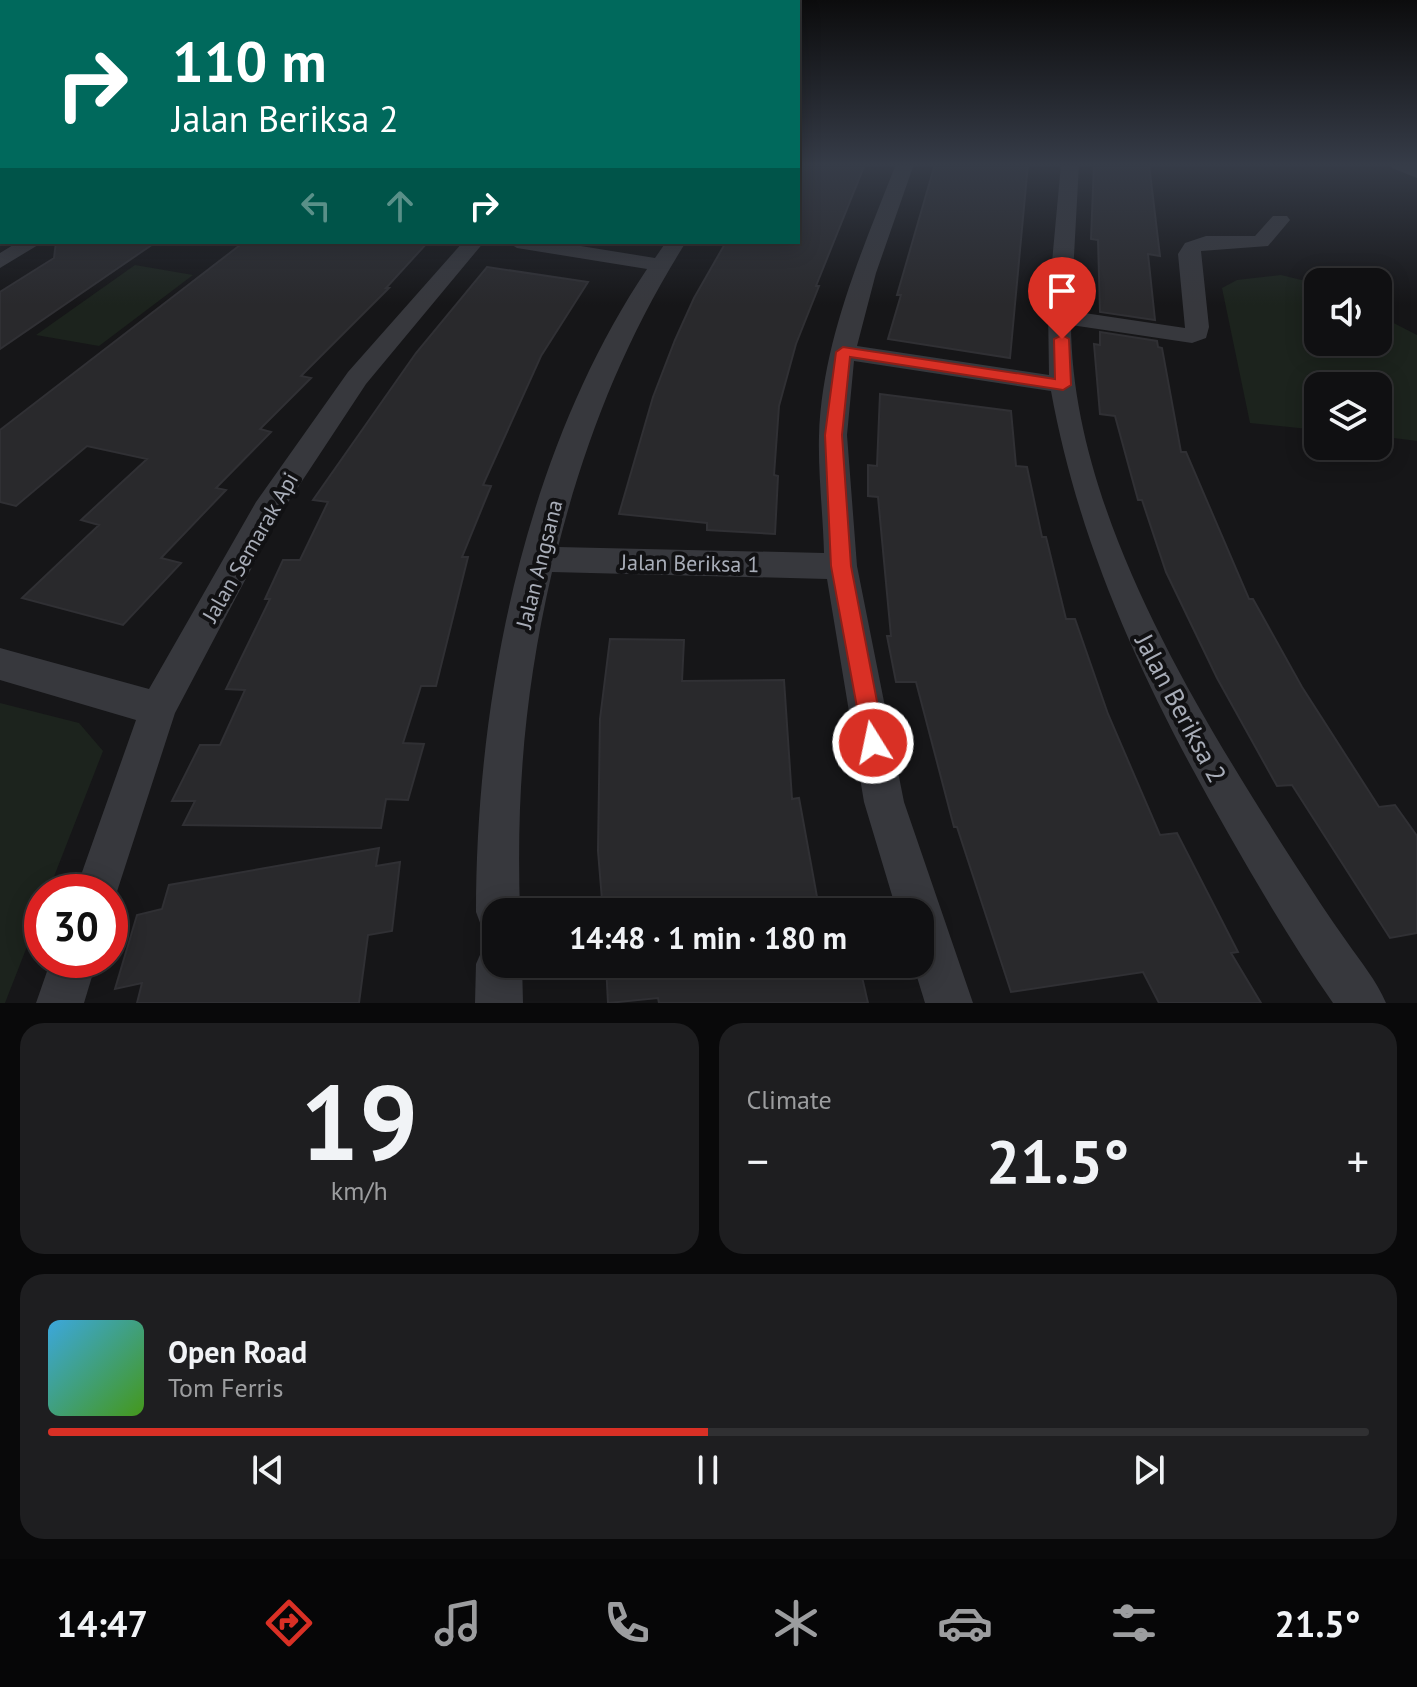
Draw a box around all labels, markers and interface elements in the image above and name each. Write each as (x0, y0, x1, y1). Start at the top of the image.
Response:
text: 110 m (172, 25, 327, 97)
icon: right (40, 32, 144, 136)
text: Jalan Beriksa 2 (172, 95, 399, 142)
icon: left (294, 184, 338, 228)
icon: ahead (378, 184, 422, 228)
icon: right (462, 184, 506, 228)
pin (1028, 257, 1096, 339)
map controls (1304, 268, 1392, 460)
button: sound (1304, 268, 1392, 356)
icon: arrive (1040, 269, 1084, 313)
button: layers (1304, 372, 1392, 460)
street label: Jalan Semarak Api (195, 467, 304, 628)
street label: Jalan Angsana (509, 497, 569, 632)
street label: Jalan Beriksa 1 (619, 548, 760, 578)
street label: Jalan Beriksa 2 (1128, 627, 1234, 788)
position arrow (831, 701, 915, 785)
speed limit sign: 30 (24, 874, 128, 978)
text: 14:48 · 1 min · 180 m (569, 918, 847, 957)
text: 19 (300, 1054, 418, 1189)
text: Climate (747, 1083, 832, 1116)
text: 21.5° (986, 1122, 1129, 1200)
text: − (747, 1132, 769, 1189)
text: + (1347, 1132, 1369, 1189)
text: km/h (331, 1174, 388, 1207)
text: Open Road (168, 1332, 307, 1371)
text: Tom Ferris (168, 1371, 283, 1404)
icon: previous (246, 1448, 290, 1492)
icon: pause (686, 1448, 730, 1492)
icon: next (1127, 1448, 1171, 1492)
icon: directions (261, 1595, 317, 1651)
icon: music (430, 1595, 486, 1651)
icon: phone (599, 1595, 655, 1651)
icon: climate (768, 1595, 824, 1651)
icon: car (937, 1595, 993, 1651)
icon: filters (1106, 1595, 1162, 1651)
text: 14:47 (56, 1600, 148, 1647)
text: 21.5° (1275, 1600, 1360, 1647)

